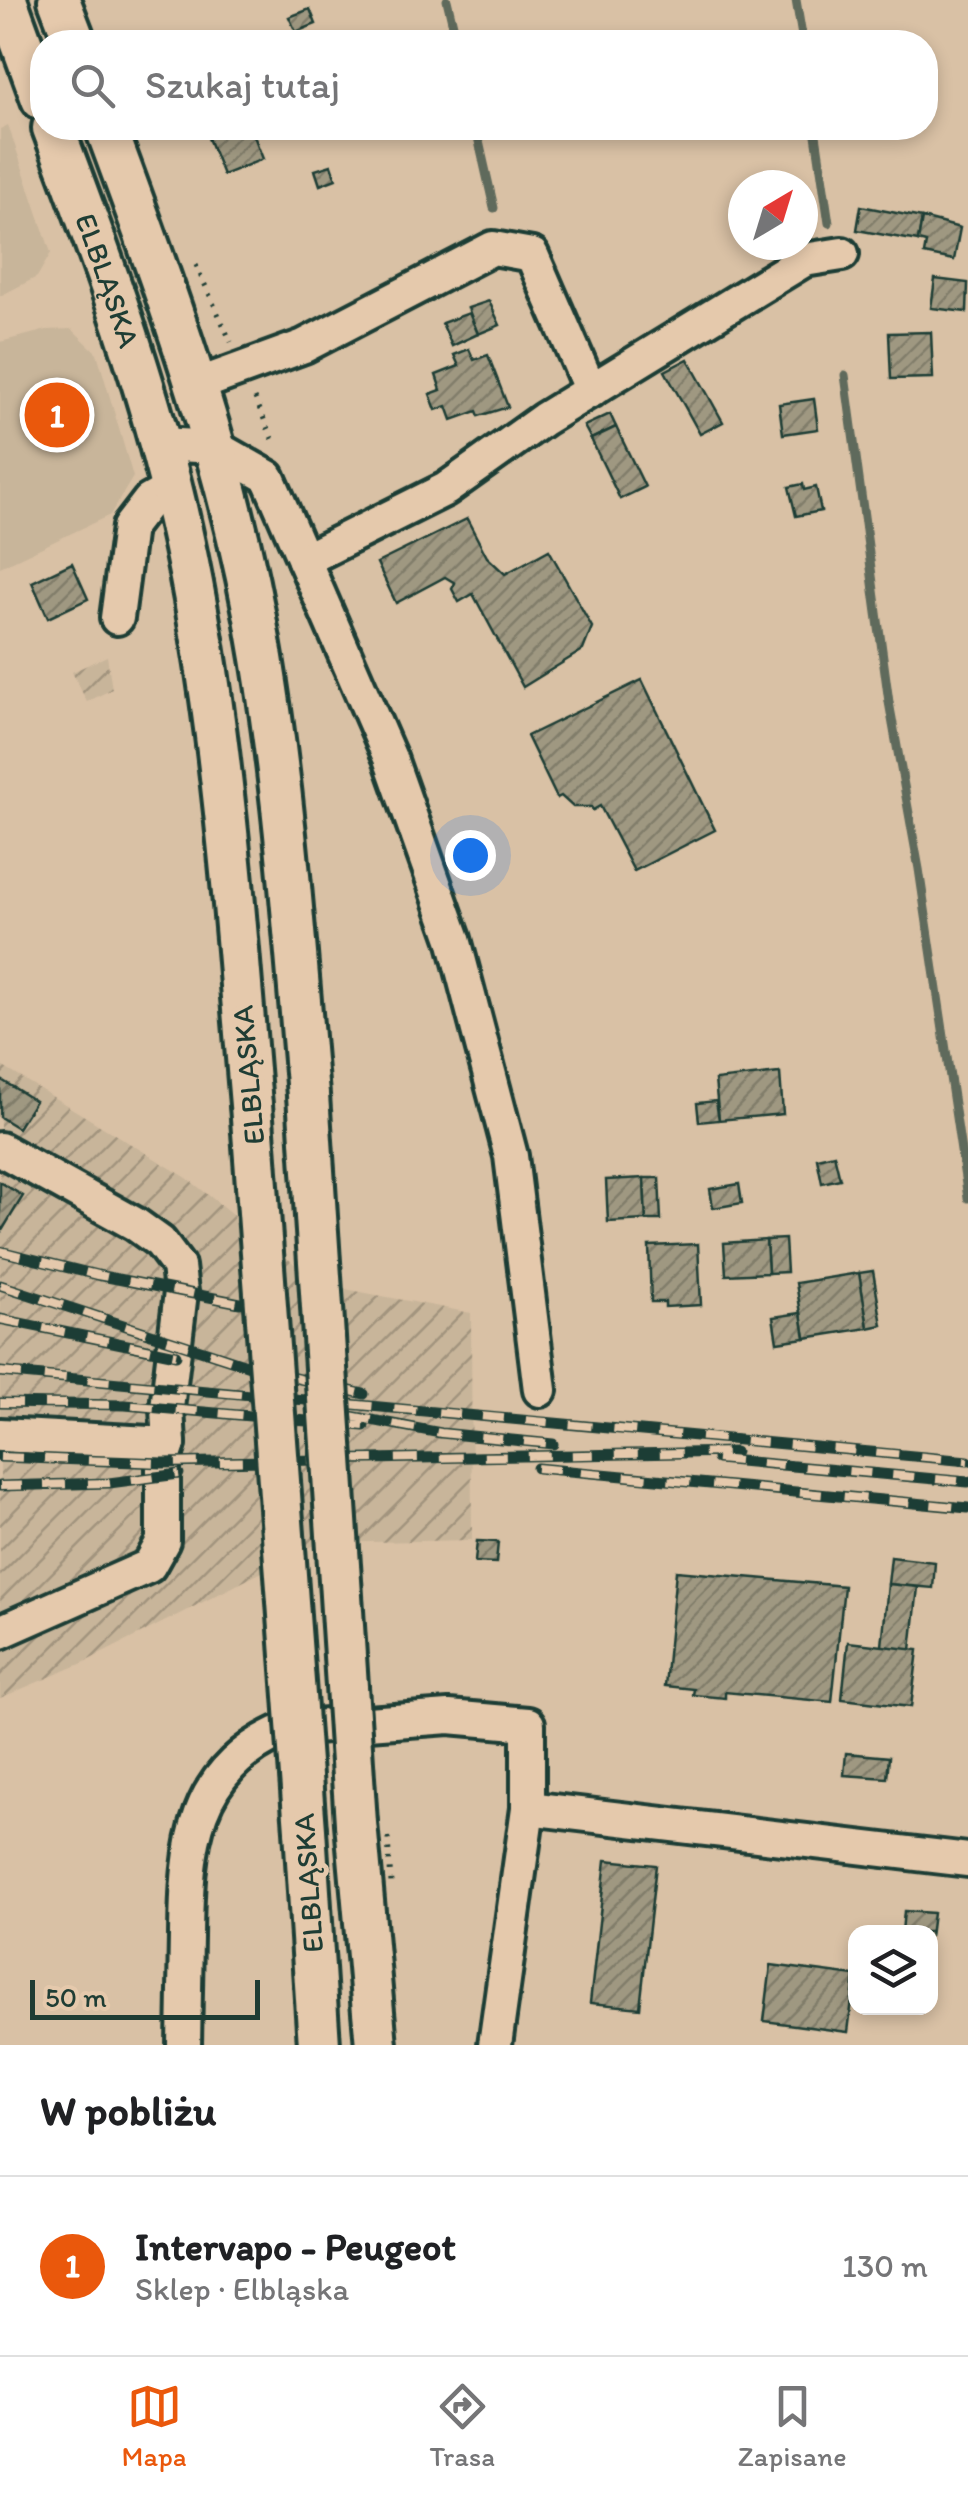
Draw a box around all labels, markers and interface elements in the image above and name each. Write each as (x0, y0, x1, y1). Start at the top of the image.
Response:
search box (30, 30, 938, 140)
icon: search (65, 58, 120, 113)
text: Szukaj tutaj (145, 62, 340, 108)
north arrow (728, 170, 818, 260)
street label: ELBLĄSKA (68, 208, 149, 352)
pin: 1 (24, 378, 90, 452)
your location (445, 830, 496, 881)
street label: ELBLĄSKA (223, 1004, 273, 1146)
street label: ELBLĄSKA (285, 1812, 331, 1954)
map controls (848, 1925, 938, 2015)
button: layers (848, 1925, 938, 2015)
scale bar (30, 1975, 260, 2020)
text: 50 m (45, 1980, 107, 2014)
text: W pobliżu (40, 2085, 216, 2136)
text: Intervapo - Peugeot (135, 2224, 456, 2270)
text: 1 (65, 2247, 80, 2285)
text: 130 m (842, 2247, 928, 2285)
text: Sklep · Elbląska (135, 2270, 349, 2308)
tab: Mapa (121, 2379, 187, 2473)
tab: Trasa (429, 2379, 495, 2473)
tab: Zapisane (738, 2379, 847, 2473)

